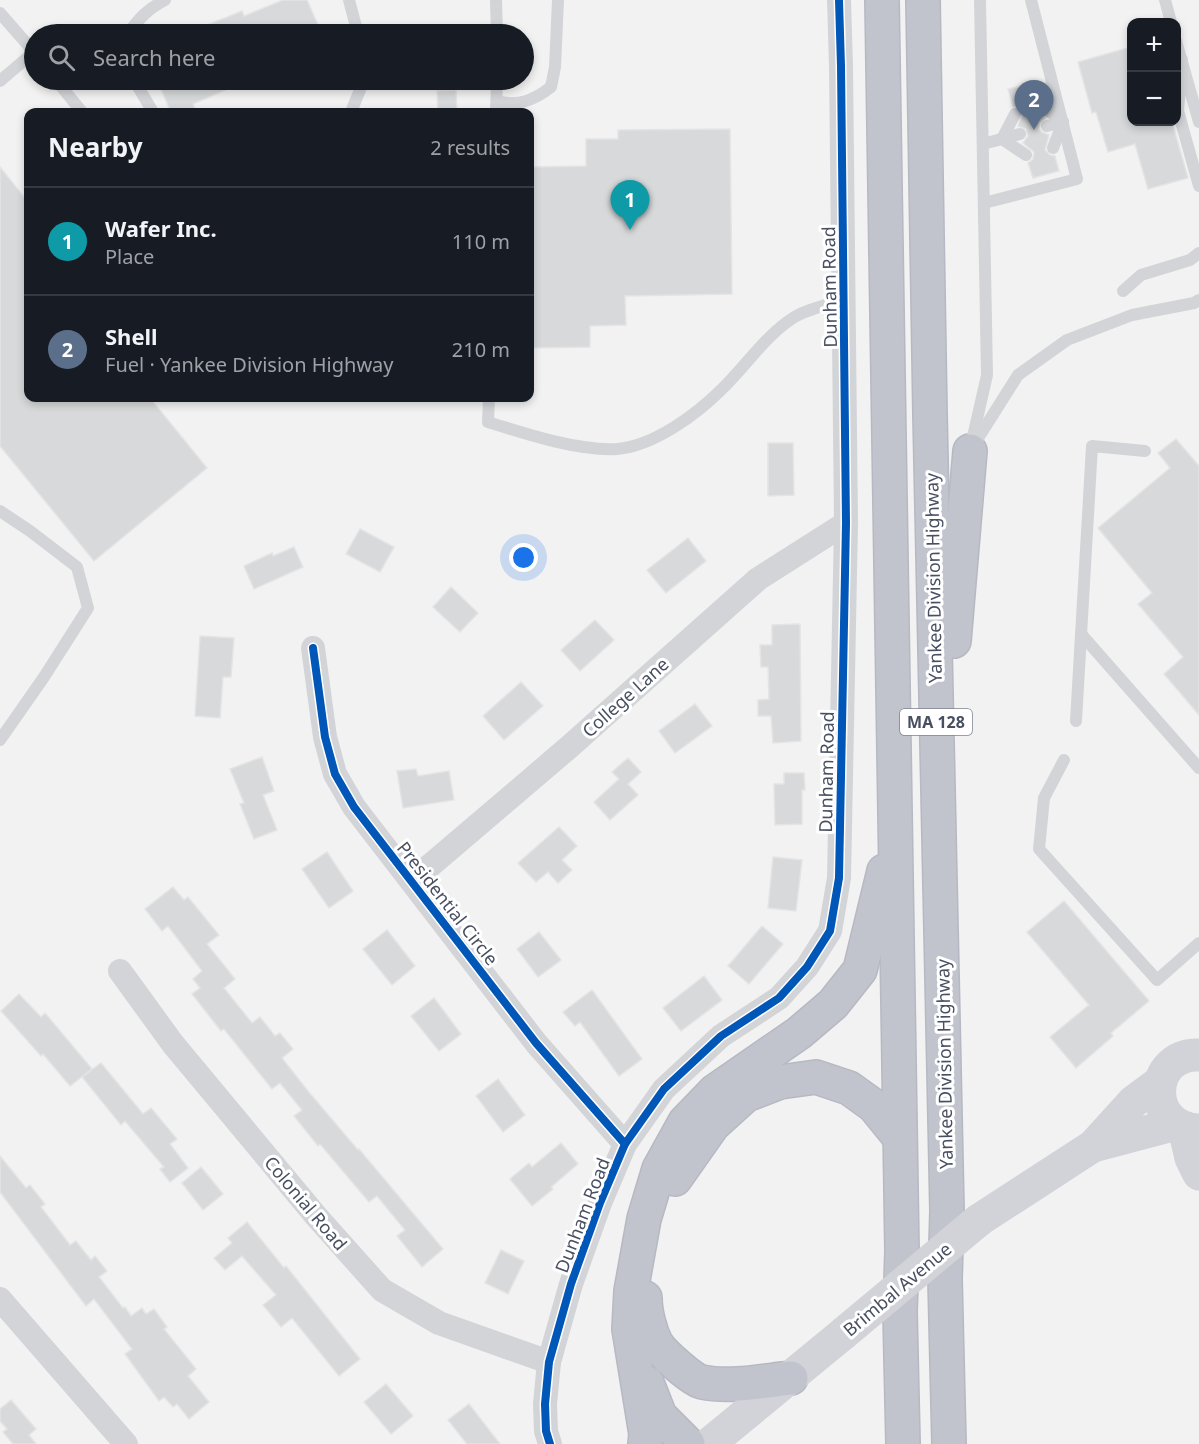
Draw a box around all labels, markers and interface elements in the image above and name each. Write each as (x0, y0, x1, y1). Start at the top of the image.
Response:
map controls (1127, 18, 1181, 126)
button: + (1127, 18, 1181, 72)
search box (24, 24, 534, 90)
icon: search (45, 41, 78, 74)
text: Search here (93, 42, 215, 72)
button: − (1127, 72, 1181, 126)
pin: 2 (1014, 80, 1054, 130)
text: Nearby (48, 129, 143, 165)
text: 2 results (430, 134, 510, 161)
pin: 1 (610, 180, 650, 230)
text: Wafer Inc. (105, 213, 217, 243)
street label: Dunham Road (816, 226, 842, 348)
text: 1 (62, 228, 73, 255)
text: 110 m (452, 228, 510, 255)
text: Place (105, 243, 154, 270)
text: Shell (105, 321, 158, 351)
text: 2 (62, 336, 73, 363)
text: 210 m (452, 336, 510, 363)
text: Fuel · Yankee Division Highway (105, 351, 394, 378)
street label: Yankee Division Highway (919, 472, 947, 683)
your location (509, 543, 538, 572)
street label: College Lane (577, 652, 673, 742)
road number: MA 128 (900, 709, 972, 735)
street label: Dunham Road (813, 711, 839, 833)
street label: Presidential Circle (392, 836, 504, 970)
street label: Yankee Division Highway (930, 958, 958, 1169)
street label: Colonial Road (259, 1151, 353, 1255)
street label: Dunham Road (549, 1154, 615, 1276)
street label: Brimbal Avenue (838, 1237, 956, 1341)

